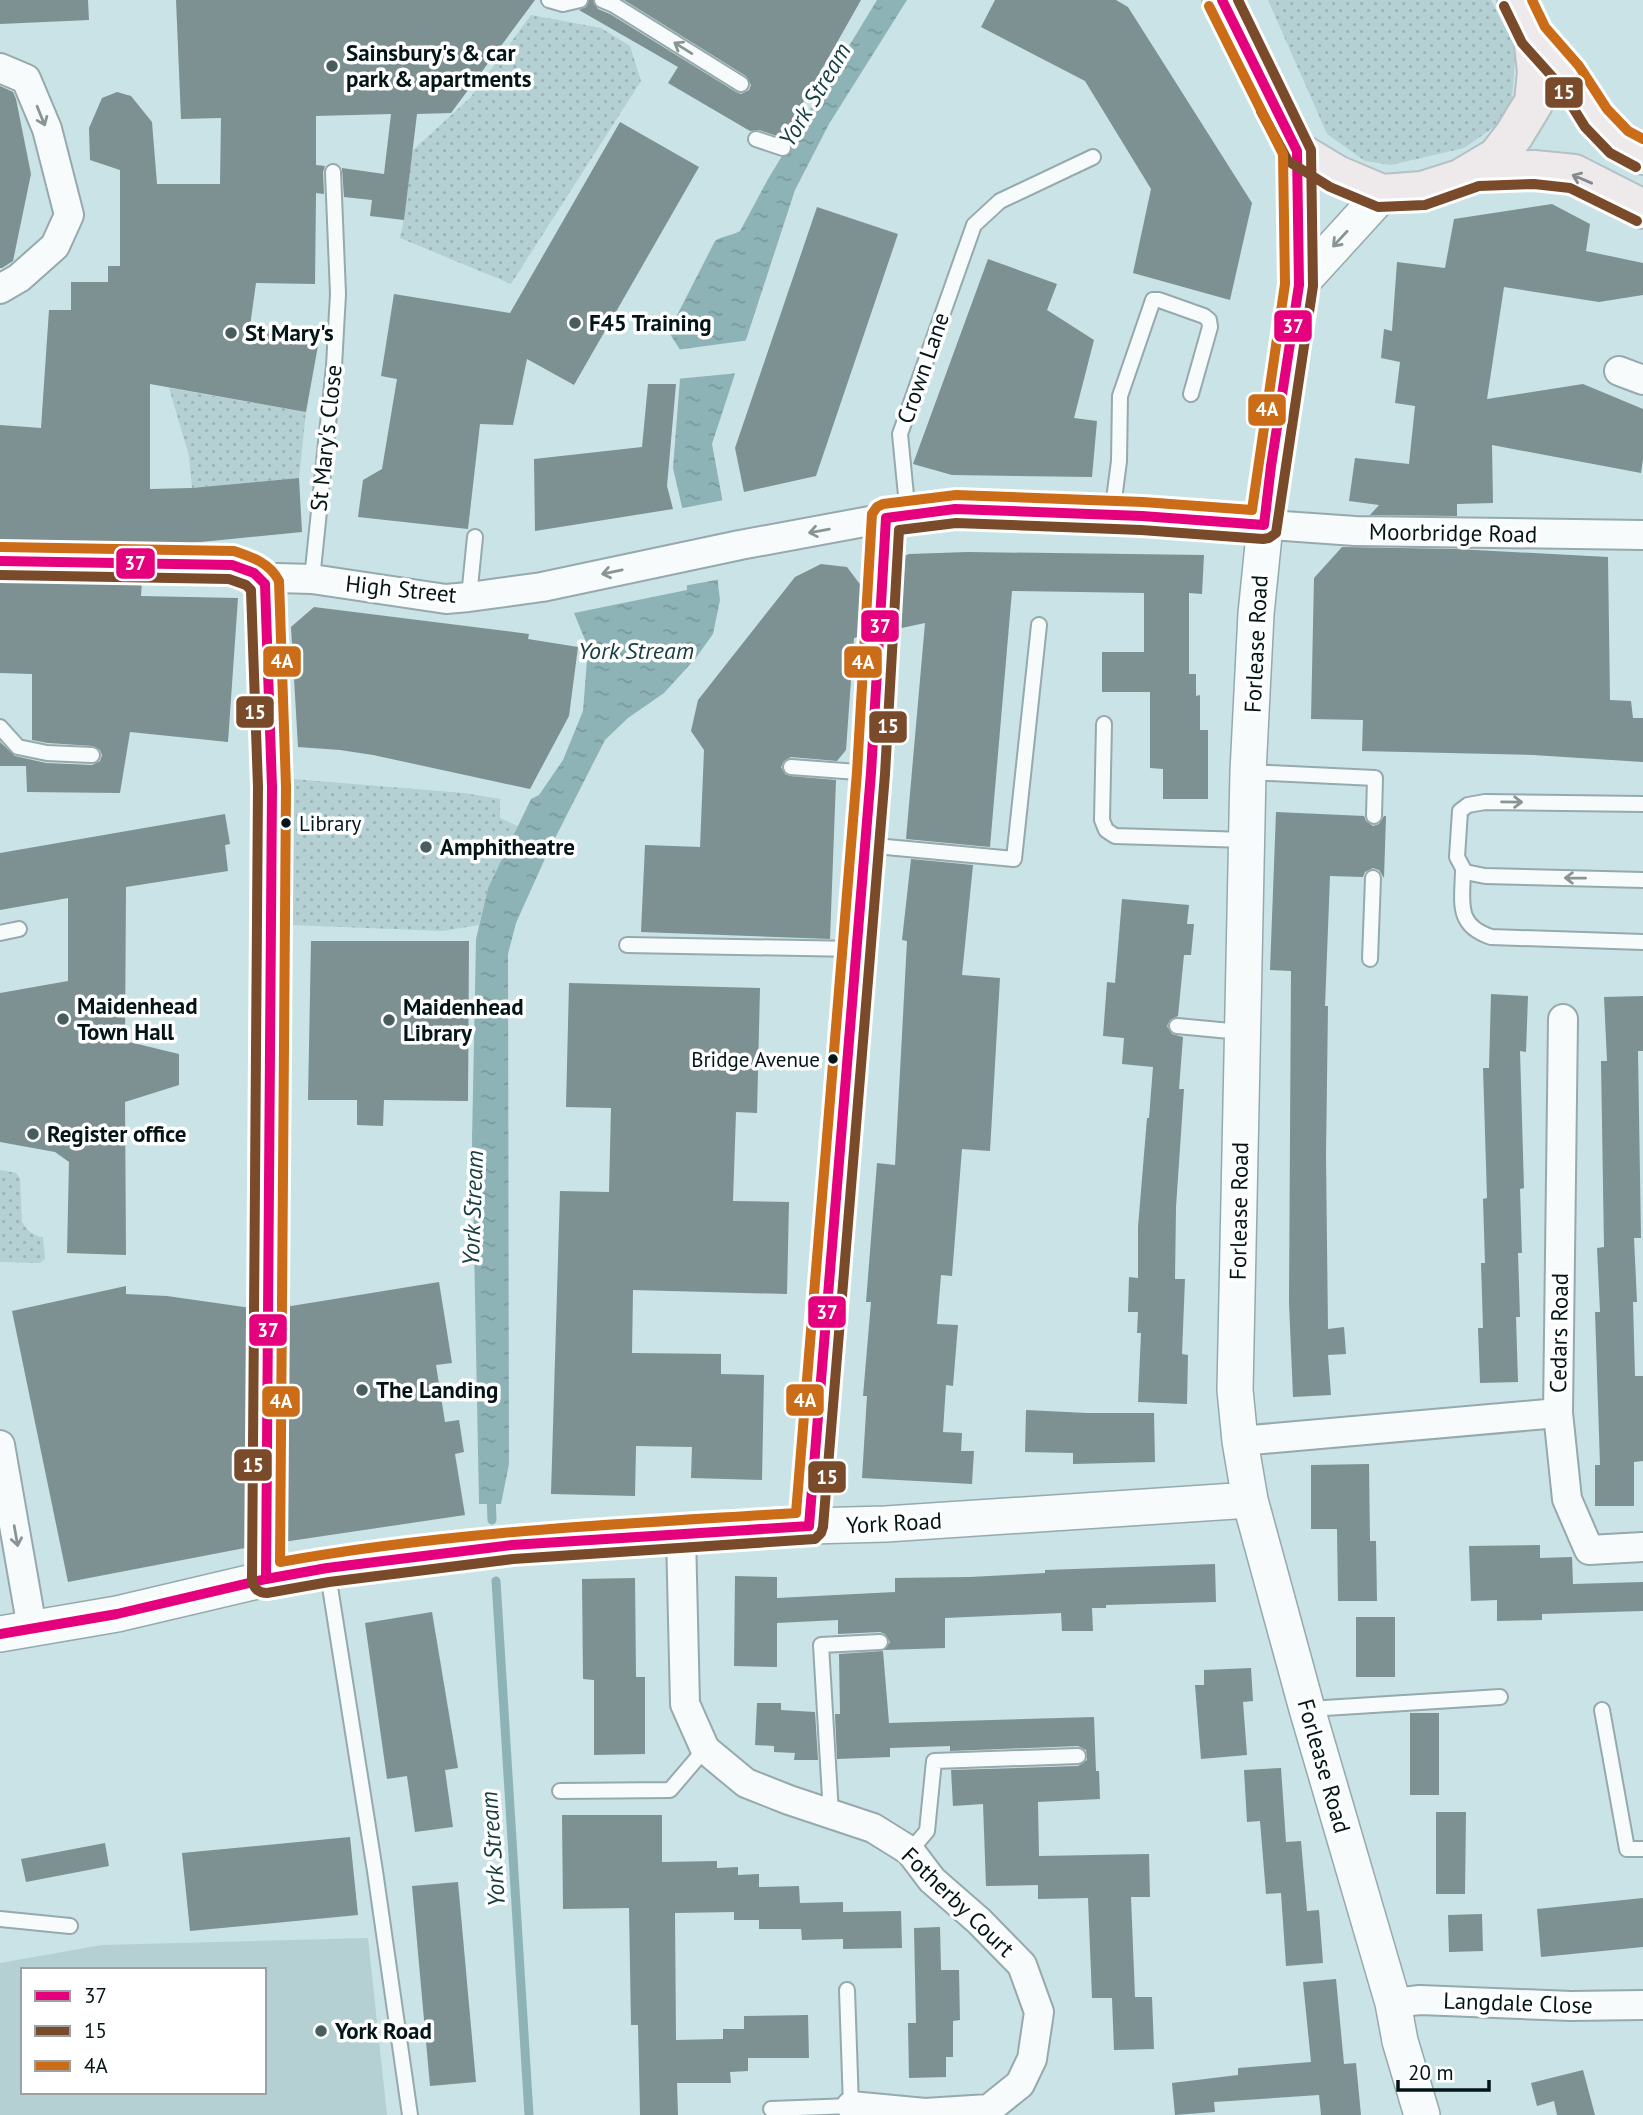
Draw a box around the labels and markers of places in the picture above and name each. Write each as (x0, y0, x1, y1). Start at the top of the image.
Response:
place label: Sainsbury's & car park & apartments (346, 38, 532, 93)
marker: Sainsbury's & car park & apartments (324, 58, 340, 74)
place label: F45 Training (589, 308, 712, 337)
marker: F45 Training (567, 315, 583, 331)
place label: St Mary's (245, 318, 334, 347)
marker: St Mary's (223, 325, 239, 341)
place label: Library (299, 810, 362, 837)
marker: Library (279, 816, 293, 830)
place label: Amphitheatre (440, 832, 575, 861)
marker: Amphitheatre (418, 839, 434, 855)
place label: Maidenhead Town Hall (77, 991, 198, 1046)
place label: Maidenhead Library (403, 992, 524, 1047)
marker: Maidenhead Town Hall (55, 1011, 71, 1027)
marker: Maidenhead Library (381, 1012, 397, 1028)
place label: Bridge Avenue (691, 1046, 820, 1073)
marker: Bridge Avenue (826, 1052, 840, 1066)
place label: Register office (47, 1119, 186, 1148)
marker: Register office (25, 1126, 41, 1142)
place label: The Landing (376, 1375, 498, 1404)
marker: The Landing (354, 1382, 370, 1398)
place label: York Road (334, 2016, 432, 2045)
marker: York Road (313, 2023, 329, 2039)

